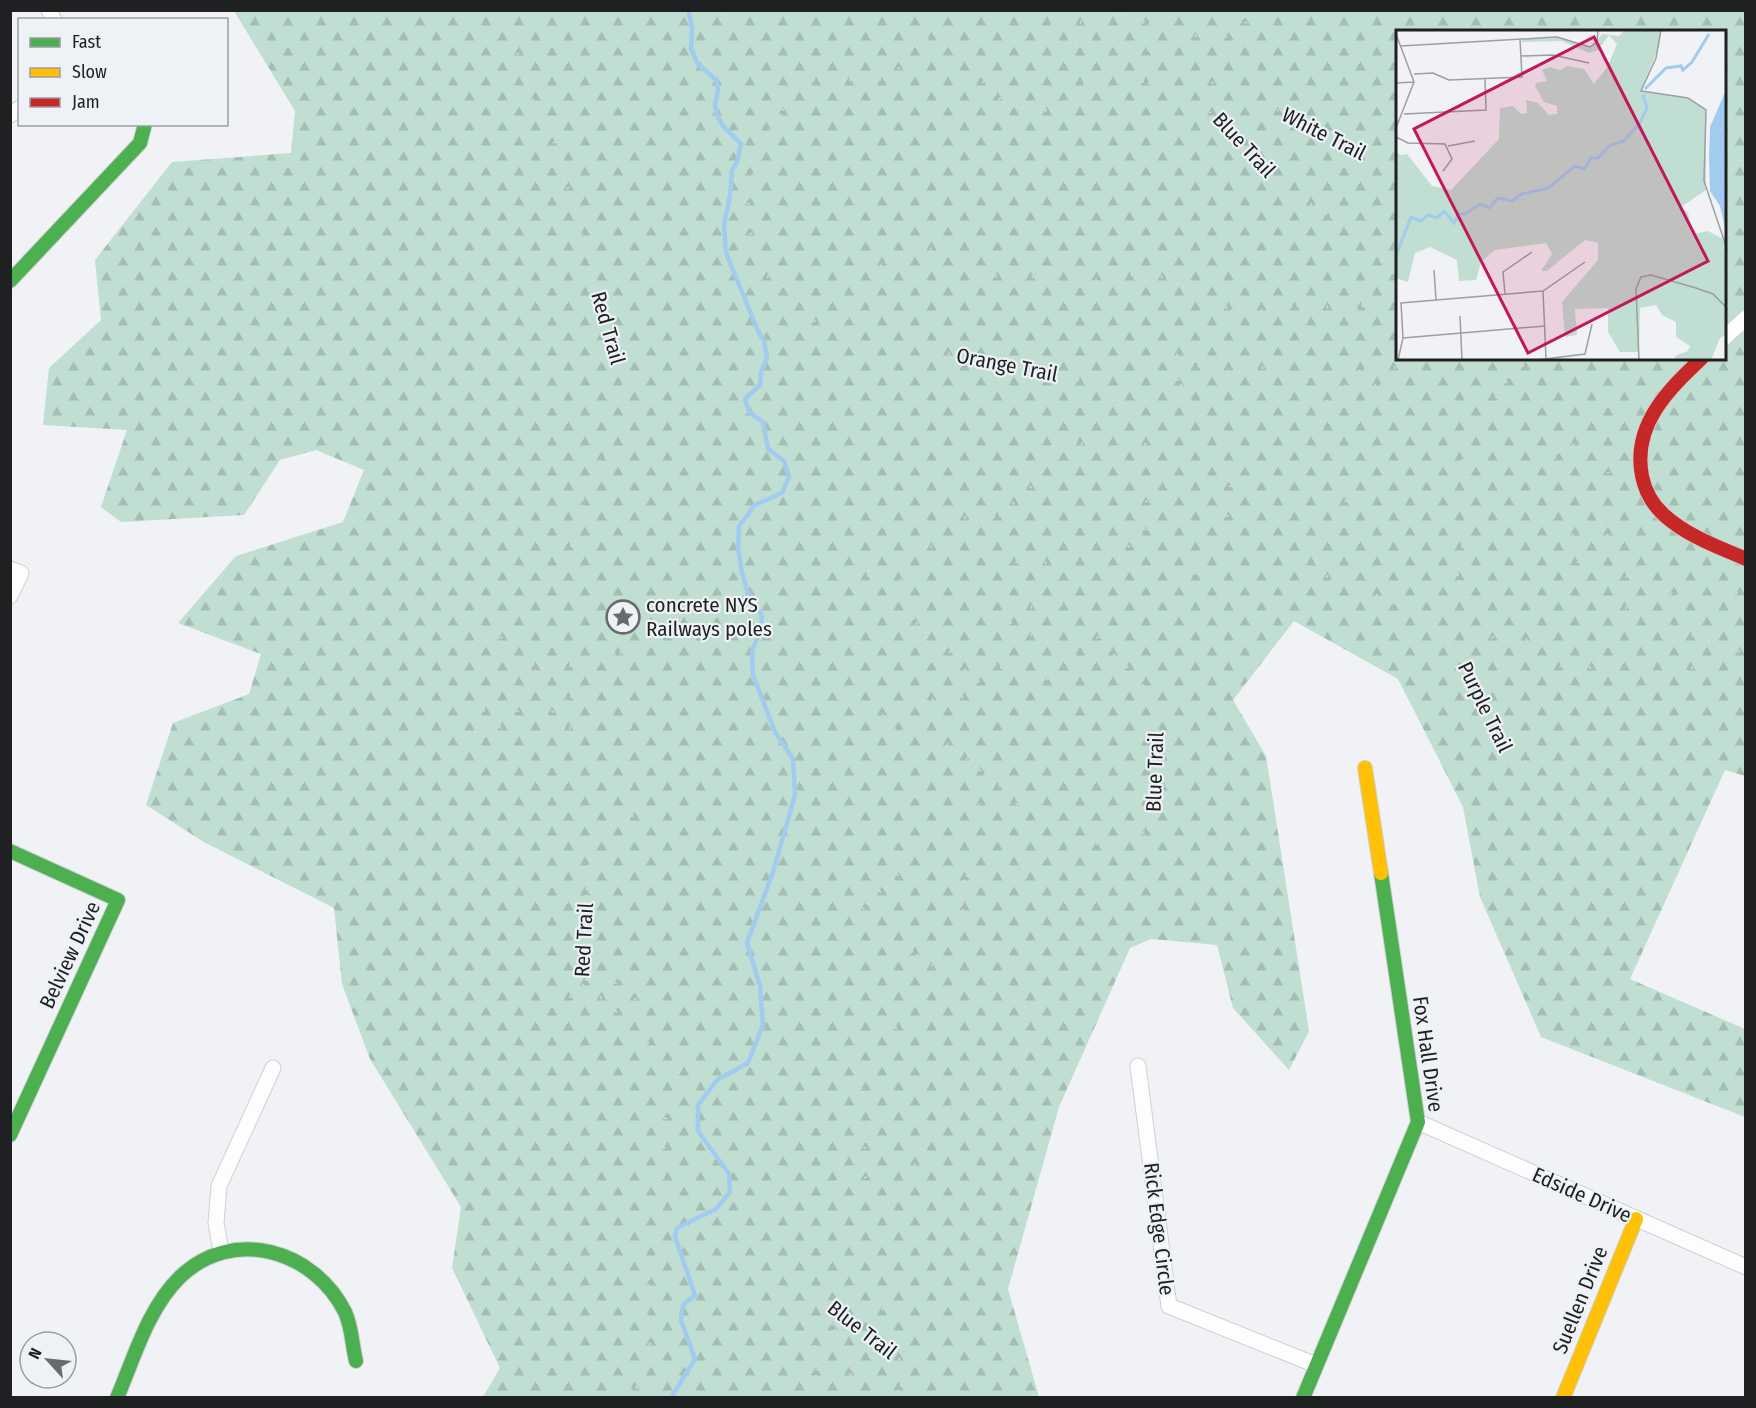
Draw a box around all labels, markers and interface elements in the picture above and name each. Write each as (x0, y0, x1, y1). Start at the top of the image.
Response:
legend (18, 18, 228, 126)
inset map (1396, 30, 1726, 360)
text: Fast (72, 31, 101, 53)
text: Slow (72, 61, 107, 83)
text: Jam (72, 91, 100, 113)
street label: White Trail (1278, 102, 1371, 166)
street label: Blue Trail (1207, 107, 1281, 184)
street label: Red Trail (585, 289, 631, 368)
street label: Orange Trail (954, 342, 1060, 388)
place label: concrete NYS Railways poles (646, 592, 772, 642)
place icon: concrete NYS Railways poles (605, 599, 641, 635)
street label: Purple Trail (1452, 657, 1518, 757)
street label: Blue Trail (1141, 731, 1169, 813)
street label: Belview Drive (34, 897, 106, 1013)
street label: Red Trail (569, 902, 599, 978)
street label: Fox Hall Drive (1407, 994, 1449, 1114)
street label: Rick Edge Circle (1138, 1161, 1180, 1297)
street label: Edside Drive (1528, 1162, 1636, 1228)
street label: Suellen Drive (1547, 1242, 1613, 1358)
street label: Blue Trail (822, 1295, 902, 1365)
north arrow (18, 1330, 78, 1390)
text: N (24, 1345, 46, 1362)

